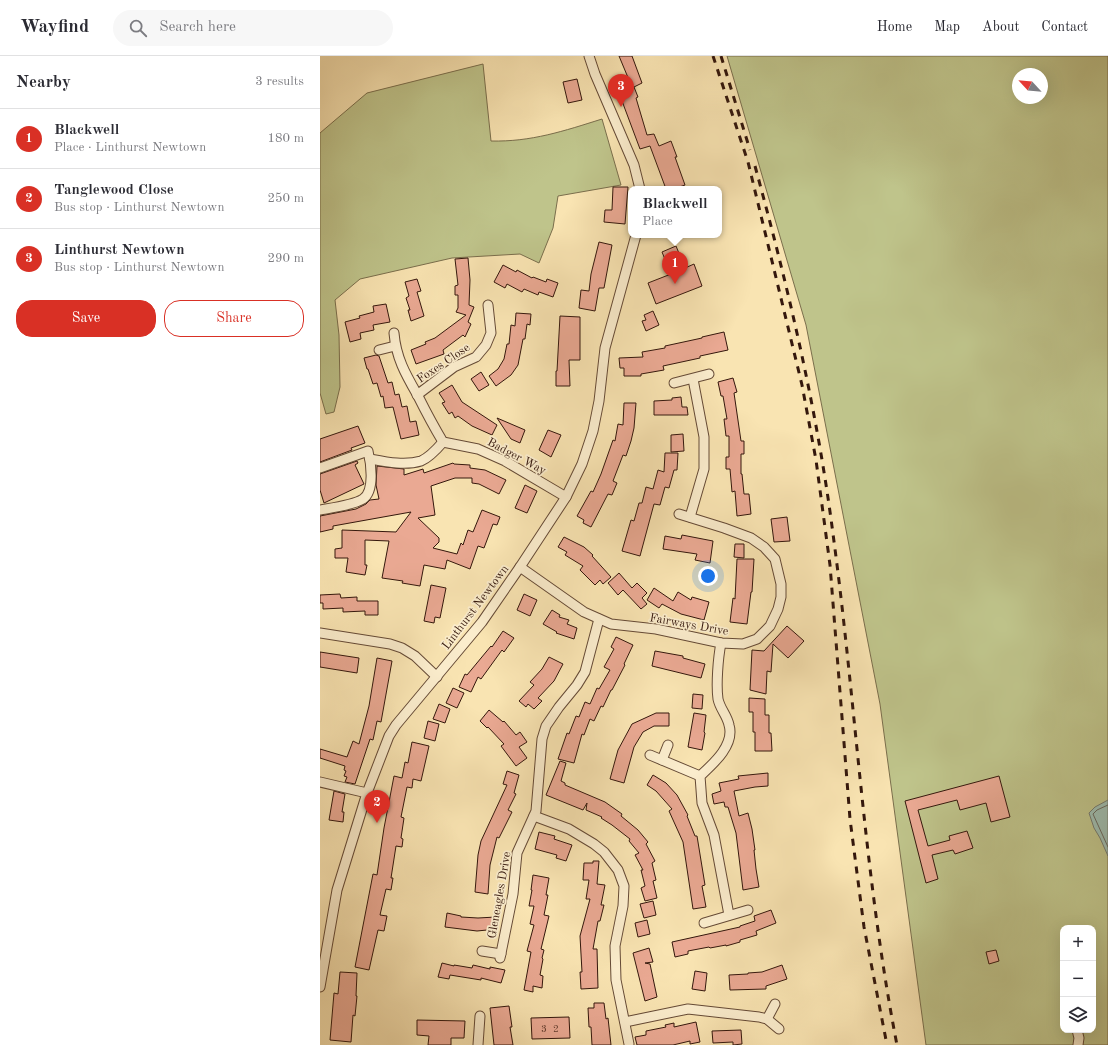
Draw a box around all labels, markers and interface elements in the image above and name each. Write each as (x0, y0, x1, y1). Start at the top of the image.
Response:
search box (113, 10, 393, 46)
icon: search (127, 17, 149, 39)
text: Wayfind (20, 18, 89, 37)
text: Search here (159, 20, 236, 35)
text: Home (877, 20, 912, 34)
text: Map (934, 20, 960, 34)
text: About (982, 20, 1019, 34)
text: Contact (1041, 20, 1088, 34)
north arrow (1012, 68, 1048, 104)
text: Nearby (16, 74, 71, 91)
pin: 3 (608, 74, 634, 107)
text: 3 results (255, 75, 304, 88)
text: Blackwell (54, 123, 119, 138)
text: 1 (25, 132, 33, 145)
text: 180 m (267, 132, 304, 145)
text: Place · Linthurst Newtown (54, 141, 206, 154)
text: Tanglewood Close (54, 183, 174, 198)
popup (628, 186, 722, 238)
text: 2 (25, 192, 33, 205)
text: 250 m (267, 192, 304, 205)
text: Blackwell (642, 197, 708, 212)
text: Bus stop · Linthurst Newtown (54, 201, 224, 214)
text: Place (642, 215, 673, 228)
text: Linthurst Newtown (54, 243, 185, 258)
pin: 1 (662, 251, 688, 284)
text: 3 (25, 252, 33, 265)
text: 290 m (267, 252, 304, 265)
text: Bus stop · Linthurst Newtown (54, 261, 224, 274)
button: Save (16, 300, 156, 337)
button: Share (164, 300, 304, 337)
street label: Foxes Close (415, 342, 473, 386)
street label: Badger Way (485, 436, 548, 478)
street label: Linthurst Newtown (440, 563, 512, 652)
your location (698, 566, 718, 586)
street label: Fairways Drive (648, 612, 730, 638)
pin: 2 (364, 790, 390, 823)
street label: Gleneagles Drive (486, 850, 514, 940)
map controls (1060, 925, 1096, 1033)
button: + (1060, 925, 1096, 961)
button: − (1060, 961, 1096, 997)
button: layers (1060, 997, 1096, 1033)
house number: 3 (541, 1024, 547, 1034)
house number: 2 (553, 1024, 559, 1034)

